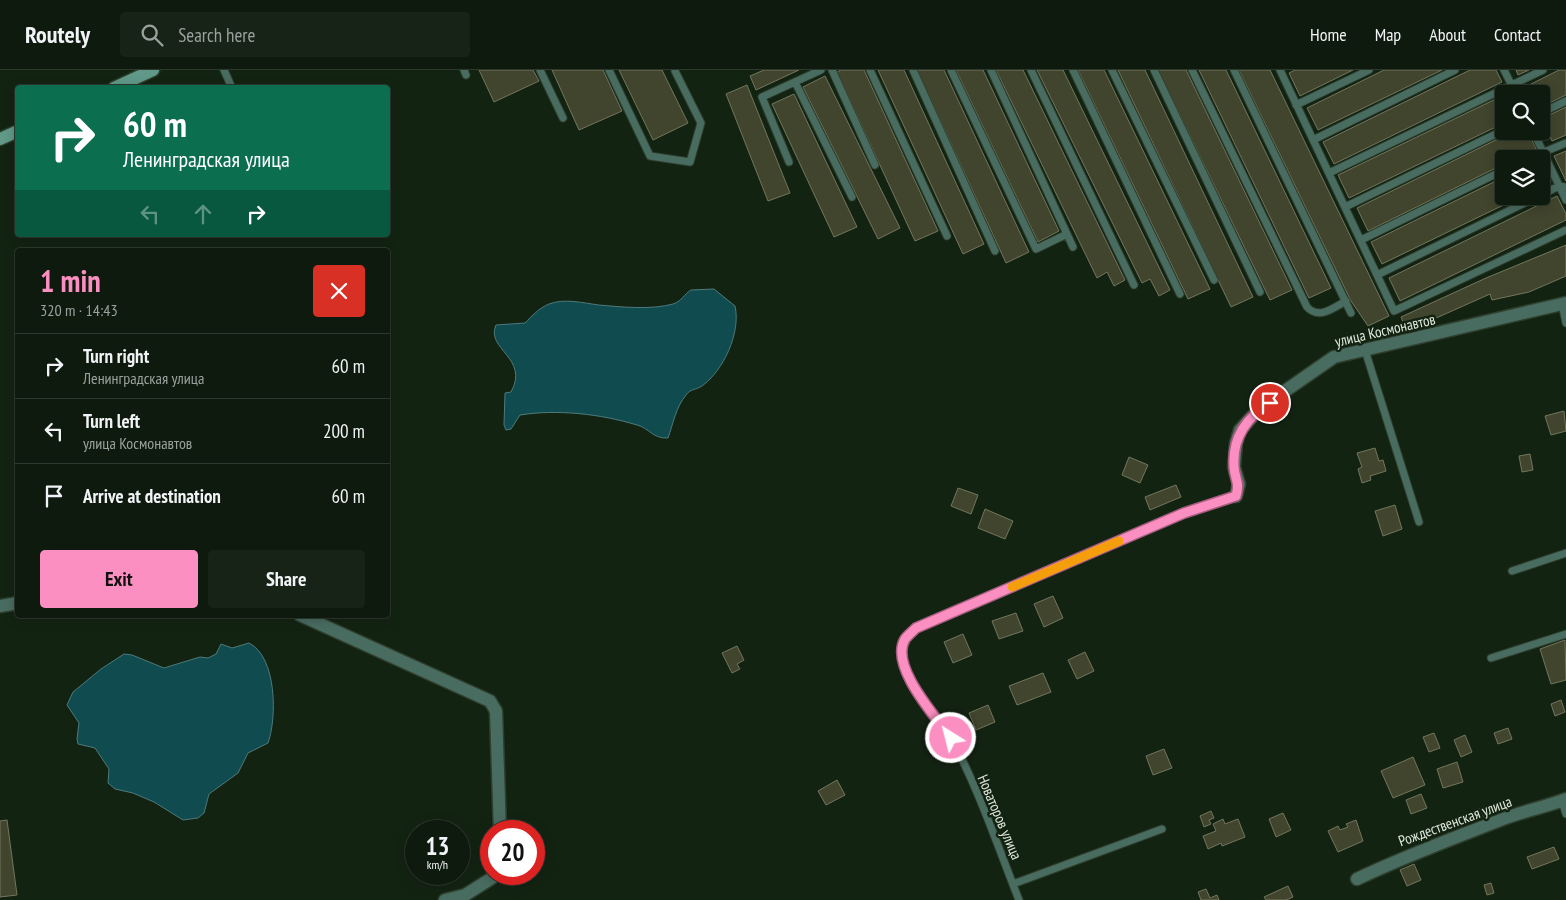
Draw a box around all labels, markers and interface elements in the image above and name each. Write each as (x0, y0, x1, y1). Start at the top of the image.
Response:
search box (120, 12, 470, 57)
text: Routely (25, 19, 90, 50)
icon: search (138, 21, 166, 49)
text: Search here (178, 23, 255, 47)
text: Home (1310, 23, 1347, 46)
text: Map (1375, 23, 1401, 46)
text: About (1429, 23, 1466, 46)
text: Contact (1494, 23, 1541, 46)
map controls (1495, 85, 1550, 205)
button: search (1495, 85, 1550, 140)
text: 60 m (123, 101, 187, 147)
icon: right (40, 105, 105, 170)
text: Ленинградская улица (123, 145, 290, 173)
button: layers (1495, 150, 1550, 205)
icon: left (136, 200, 164, 228)
icon: ahead (189, 200, 217, 228)
icon: right (242, 200, 270, 228)
text: 1 min (40, 261, 101, 300)
button: close (313, 265, 365, 317)
text: 320 m · 14:43 (40, 300, 118, 320)
street label: улица Космонавтов (1333, 309, 1437, 351)
text: Turn right (83, 344, 149, 368)
icon: right (40, 352, 68, 380)
text: 60 m (332, 354, 365, 378)
text: Ленинградская улица (83, 368, 204, 388)
pin (1249, 382, 1291, 424)
icon: arrive (1256, 389, 1284, 417)
text: Turn left (83, 409, 140, 433)
icon: left (40, 417, 68, 445)
text: 200 m (323, 419, 365, 443)
text: улица Космонавтов (83, 433, 192, 453)
icon: arrive (40, 482, 68, 510)
text: Arrive at destination (83, 484, 221, 508)
text: 60 m (332, 484, 365, 508)
button: Exit (40, 550, 198, 608)
button: Share (208, 550, 365, 608)
position arrow (924, 711, 976, 763)
street label: Новаторов улица (974, 772, 1026, 862)
street label: Рождественская улица (1396, 792, 1514, 850)
speed limit sign: 20 (480, 820, 545, 885)
text: 13 (426, 830, 449, 862)
text: km/h (427, 857, 448, 872)

